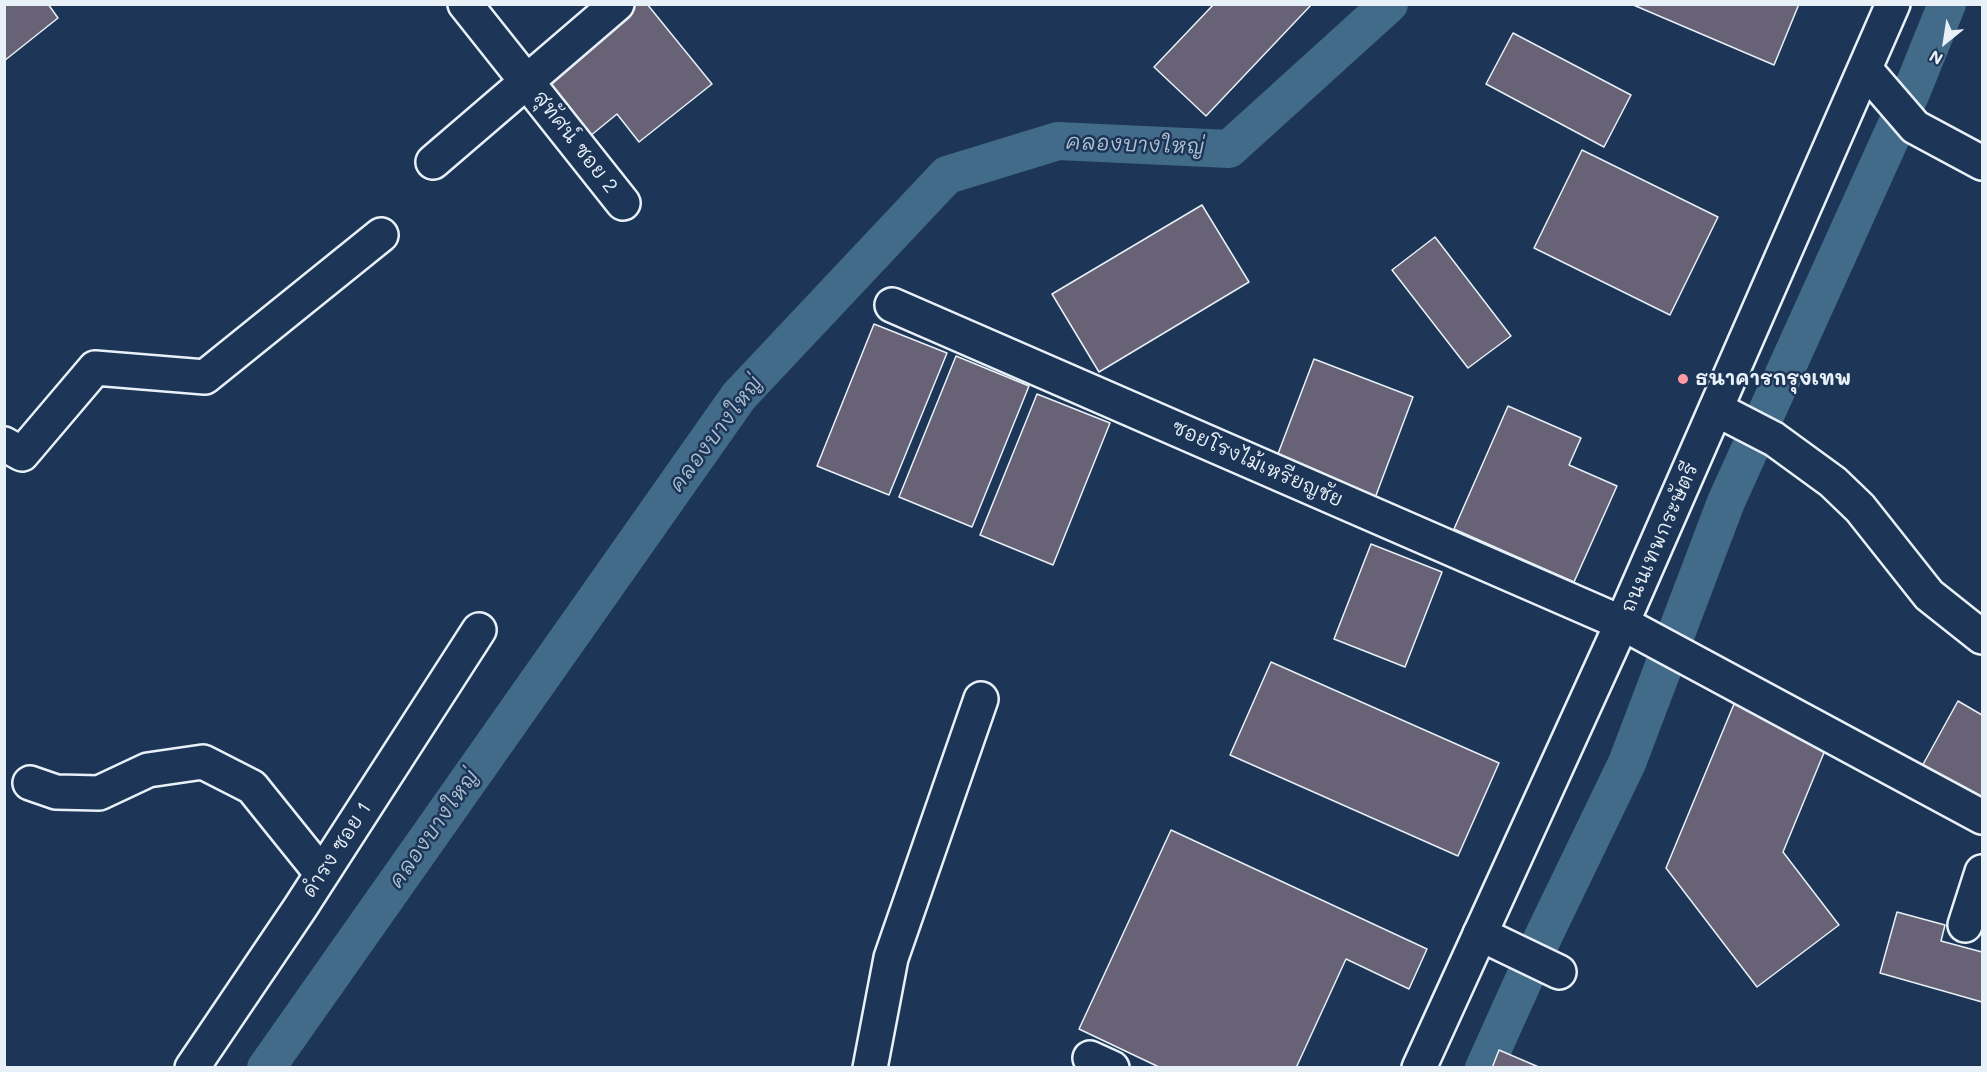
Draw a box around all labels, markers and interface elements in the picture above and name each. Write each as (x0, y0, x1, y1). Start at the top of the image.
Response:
north arrow (1915, 12, 1975, 72)
text: N (1925, 46, 1946, 70)
street label: สุทัศน์ ซอย 2 (528, 86, 622, 198)
water label: คลองบางใหญ่ (1065, 130, 1205, 160)
place label: ธนาคารกรุงเทพ (1695, 367, 1851, 391)
water label: คลองบางใหญ่ (664, 371, 768, 497)
marker: ธนาคารกรุงเทพ (1676, 372, 1690, 386)
street label: ซอยโรงไม้เหรียญชัย (1168, 415, 1346, 513)
street label: ถนนเทพกระษัตรี (1616, 459, 1704, 617)
water label: คลองบางใหญ่ (384, 765, 484, 893)
street label: ดำรง ซอย 1 (297, 798, 377, 902)

